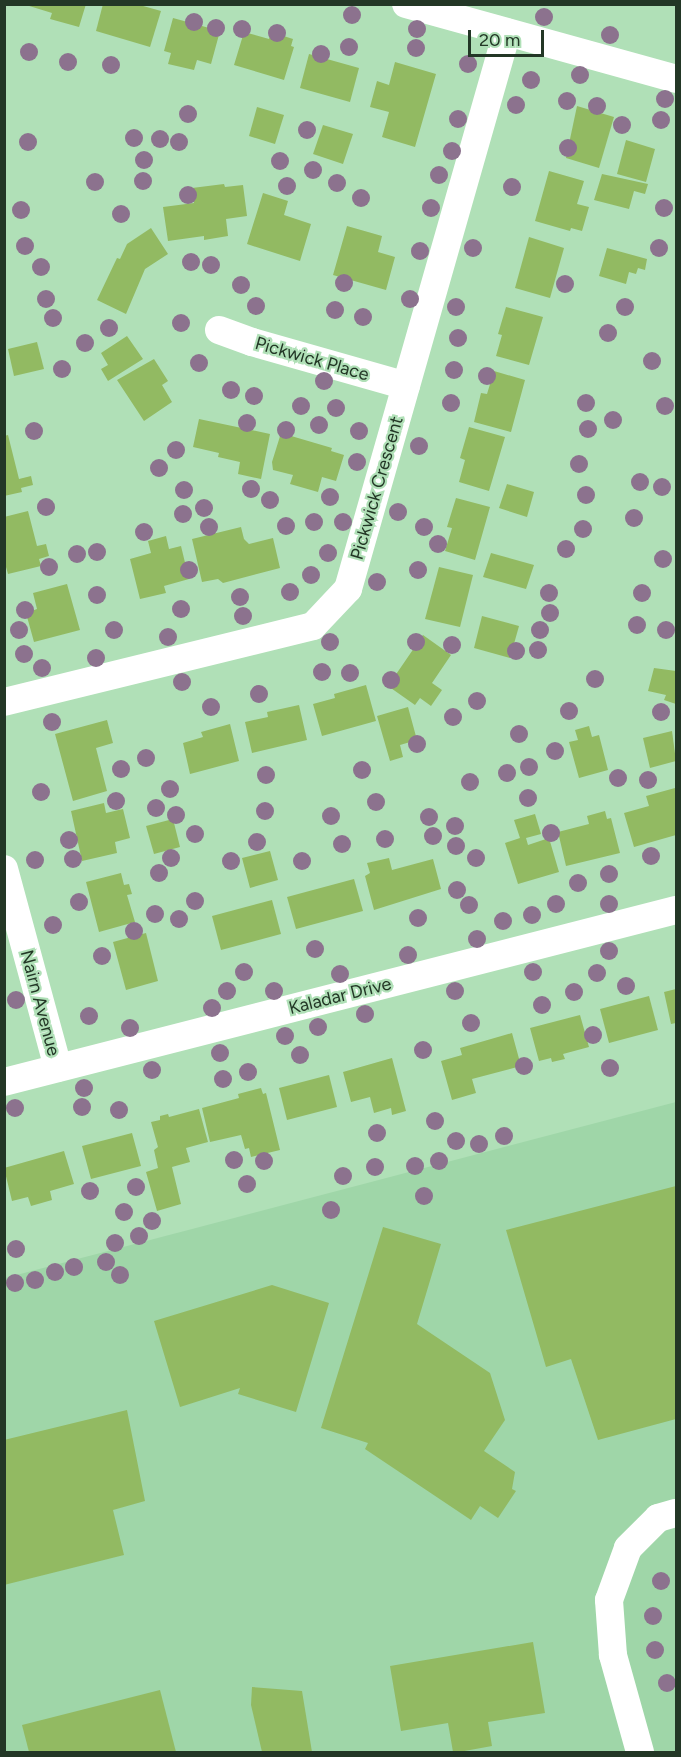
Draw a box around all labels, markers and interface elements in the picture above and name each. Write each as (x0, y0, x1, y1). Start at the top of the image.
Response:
scale bar (471, 18, 548, 56)
text: 20 m (479, 29, 520, 51)
street label: Pickwick Place (253, 332, 371, 386)
street label: Pickwick Crescent (346, 414, 408, 562)
street label: Nairn Avenue (15, 948, 65, 1058)
street label: Kaladar Drive (286, 973, 394, 1019)

